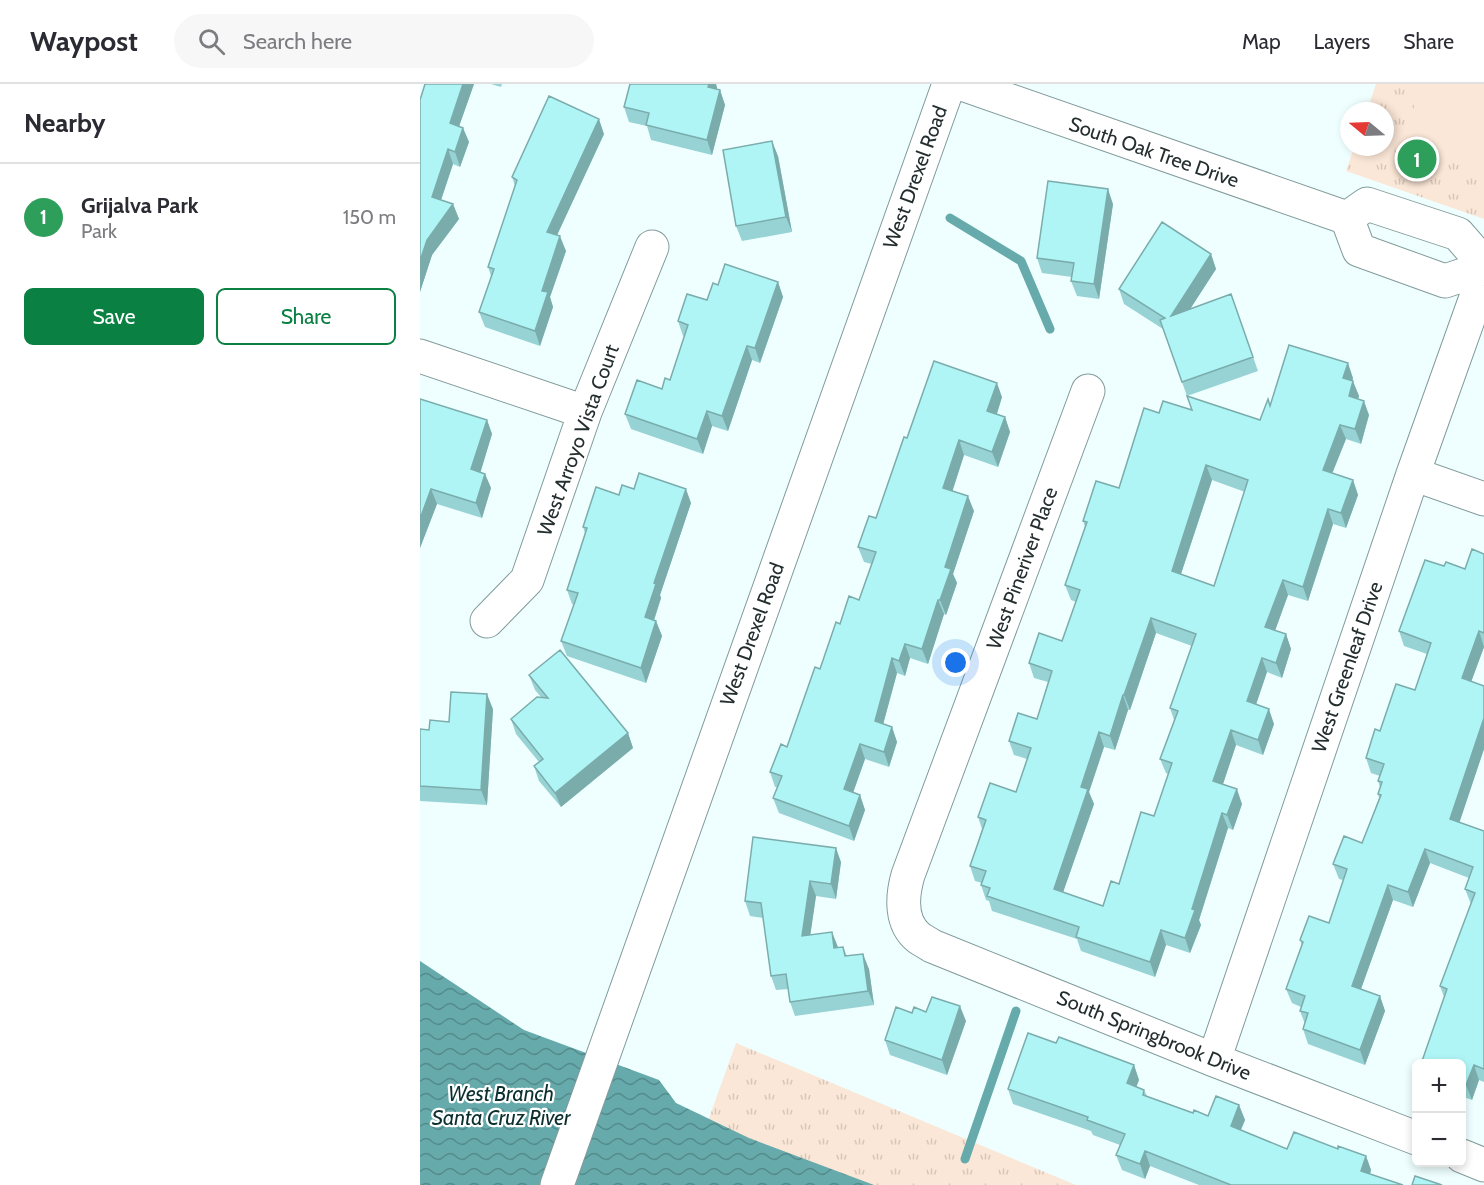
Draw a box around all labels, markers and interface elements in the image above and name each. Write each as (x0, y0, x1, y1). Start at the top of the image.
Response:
search box (174, 14, 594, 68)
text: Waypost (30, 24, 138, 58)
icon: search (195, 25, 228, 58)
text: Search here (243, 28, 352, 55)
text: Map (1242, 29, 1281, 54)
text: Layers (1314, 29, 1370, 54)
text: Share (1403, 29, 1454, 54)
street label: West Drexel Road (878, 102, 952, 252)
north arrow (1340, 102, 1394, 156)
text: Nearby (24, 107, 105, 139)
street label: South Oak Tree Drive (1066, 112, 1242, 192)
pin: 1 (1398, 136, 1436, 182)
text: Grijalva Park (81, 192, 198, 219)
text: 1 (40, 205, 47, 229)
text: 150 m (343, 205, 396, 229)
text: Park (81, 219, 117, 243)
button: Save (24, 288, 204, 345)
button: Share (216, 288, 396, 345)
street label: West Arroyo Vista Court (532, 341, 624, 539)
street label: West Pineriver Place (981, 484, 1063, 652)
street label: West Drexel Road (715, 559, 789, 709)
street label: West Greenleaf Drive (1306, 578, 1388, 756)
your location (941, 648, 970, 677)
street label: South Springbrook Drive (1053, 985, 1255, 1085)
map controls (1412, 1059, 1466, 1167)
button: + (1412, 1059, 1466, 1113)
water label: West Branch Santa Cruz River (432, 1081, 572, 1130)
button: − (1412, 1113, 1466, 1167)

